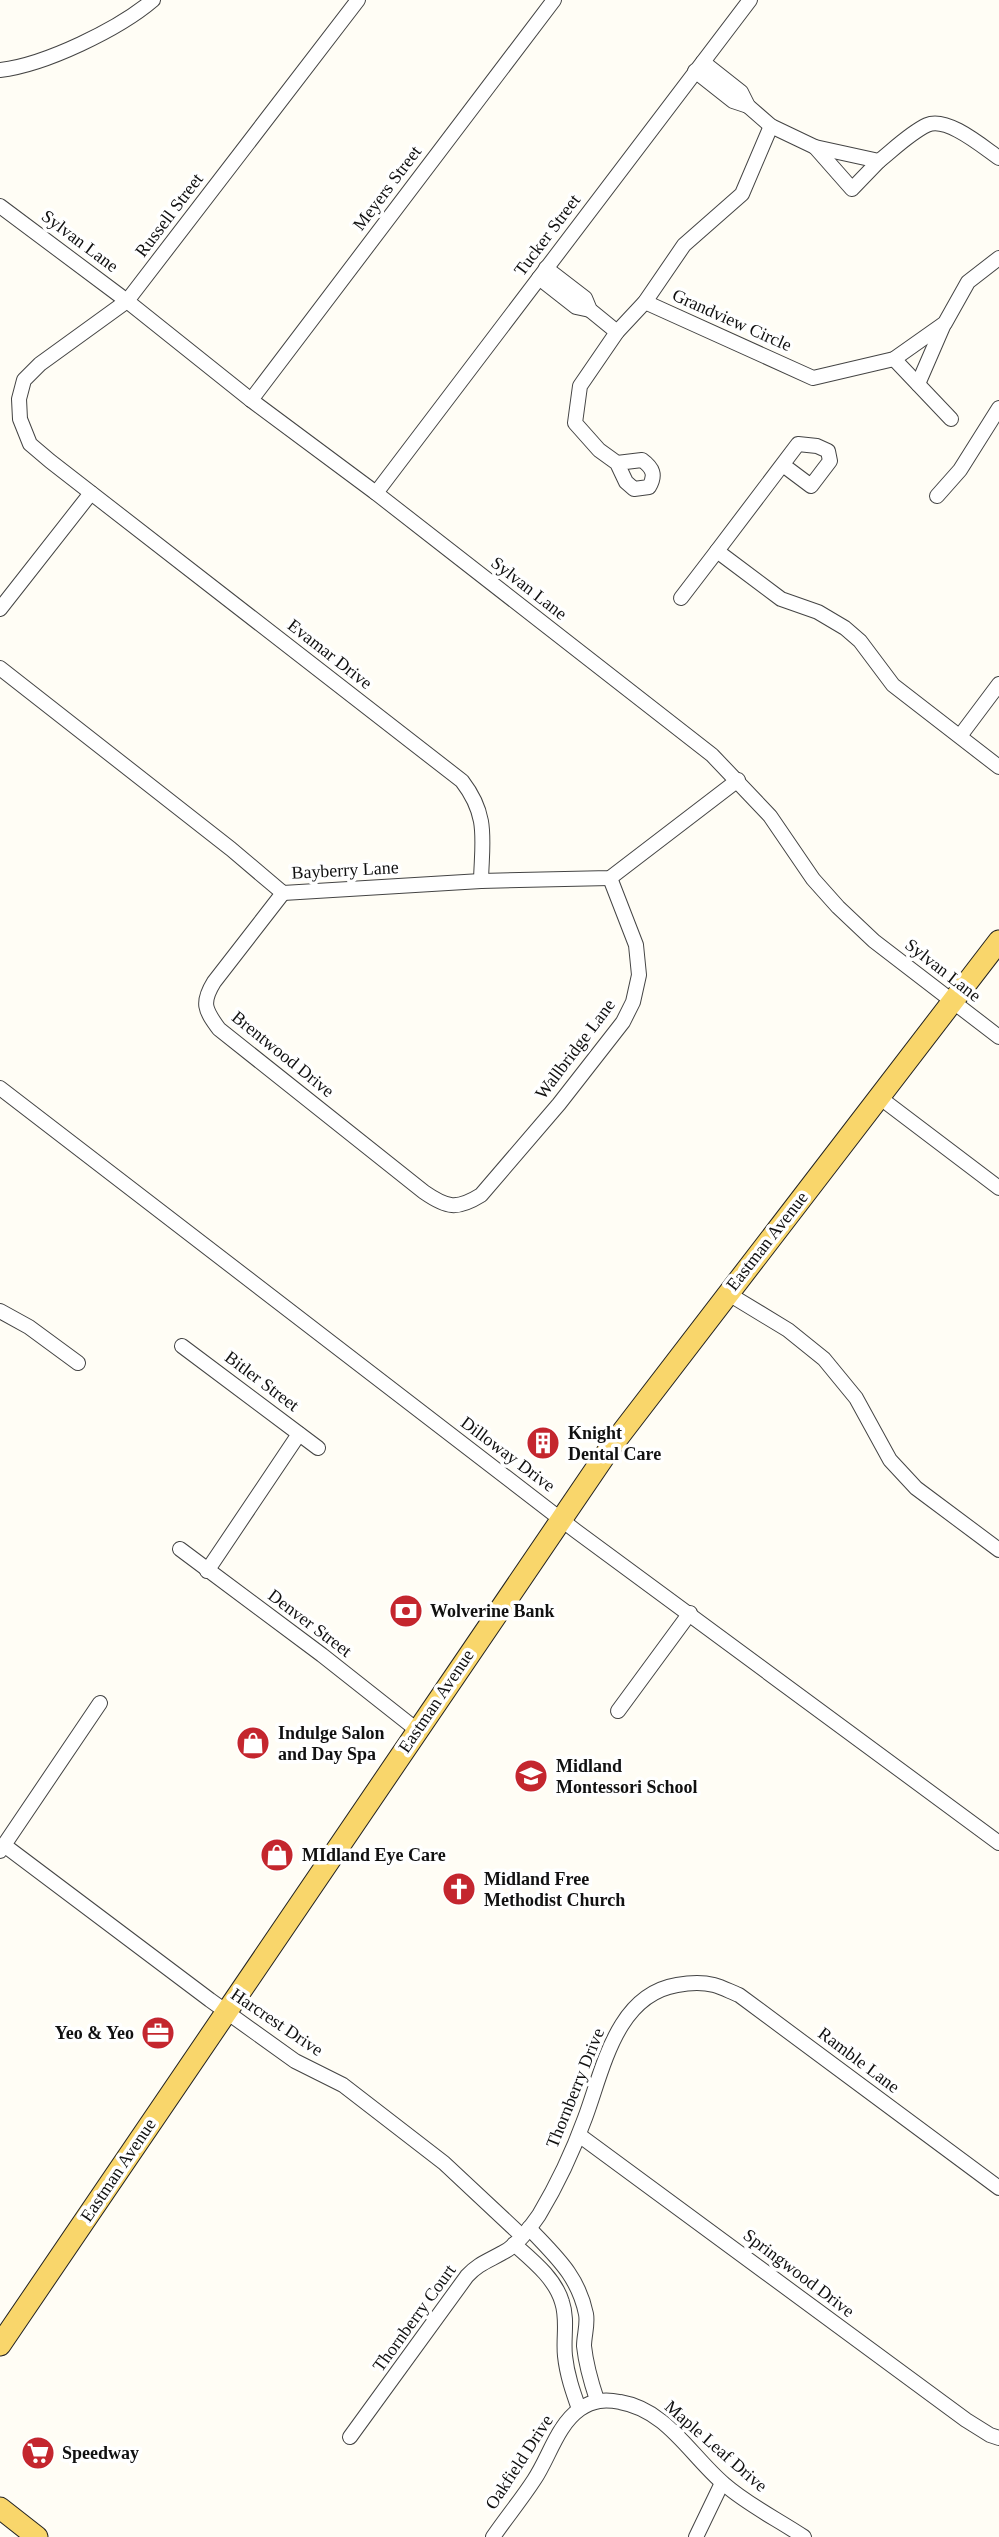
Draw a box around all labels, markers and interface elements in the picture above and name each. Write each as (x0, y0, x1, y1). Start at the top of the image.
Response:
street label: Meyers Street (349, 142, 425, 234)
street label: Russell Street (131, 169, 207, 261)
street label: Tucker Street (510, 190, 584, 280)
street label: Sylvan Lane (38, 206, 122, 276)
street label: Grandview Circle (669, 285, 795, 355)
street label: Sylvan Lane (487, 552, 571, 624)
street label: Evamar Drive (284, 615, 376, 693)
street label: Bayberry Lane (291, 857, 399, 883)
street label: Sylvan Lane (901, 934, 985, 1006)
street label: Wallbridge Lane (531, 995, 619, 1103)
street label: Brentwood Drive (228, 1007, 338, 1101)
street label: Eastman Avenue (722, 1188, 812, 1294)
street label: Bitler Street (221, 1347, 303, 1415)
street label: Dilloway Drive (457, 1412, 559, 1496)
place label: Knight Dental Care (568, 1423, 661, 1464)
building icon: Knight Dental Care (524, 1424, 562, 1462)
street label: Denver Street (264, 1585, 356, 1661)
bank icon: Wolverine Bank (387, 1592, 425, 1630)
place label: Wolverine Bank (430, 1601, 555, 1621)
street label: Eastman Avenue (394, 1646, 478, 1756)
place label: Indulge Salon and Day Spa (278, 1723, 385, 1764)
shop icon: Indulge Salon and Day Spa (234, 1724, 272, 1762)
place label: Midland Montessori School (556, 1756, 698, 1797)
school or university icon: Midland Montessori School (512, 1757, 550, 1795)
shop icon: MIdland Eye Care (258, 1836, 296, 1874)
place label: MIdland Eye Care (302, 1845, 446, 1865)
place label: Midland Free Methodist Church (484, 1869, 625, 1910)
church icon: Midland Free Methodist Church (440, 1870, 478, 1908)
street label: Harcrest Drive (227, 1984, 327, 2060)
office icon: Yeo & Yeo (139, 2014, 177, 2052)
place label: Yeo & Yeo (55, 2023, 134, 2043)
street label: Ramble Lane (814, 2023, 904, 2097)
street label: Thornberry Drive (542, 2025, 608, 2151)
street label: Eastman Avenue (76, 2115, 160, 2225)
street label: Springwood Drive (740, 2225, 858, 2321)
street label: Thornberry Court (368, 2261, 460, 2375)
street label: Maple Leaf Drive (661, 2396, 771, 2496)
street label: Oakfield Drive (481, 2411, 557, 2513)
supermarket icon: Speedway (19, 2434, 57, 2472)
place label: Speedway (62, 2443, 139, 2463)

